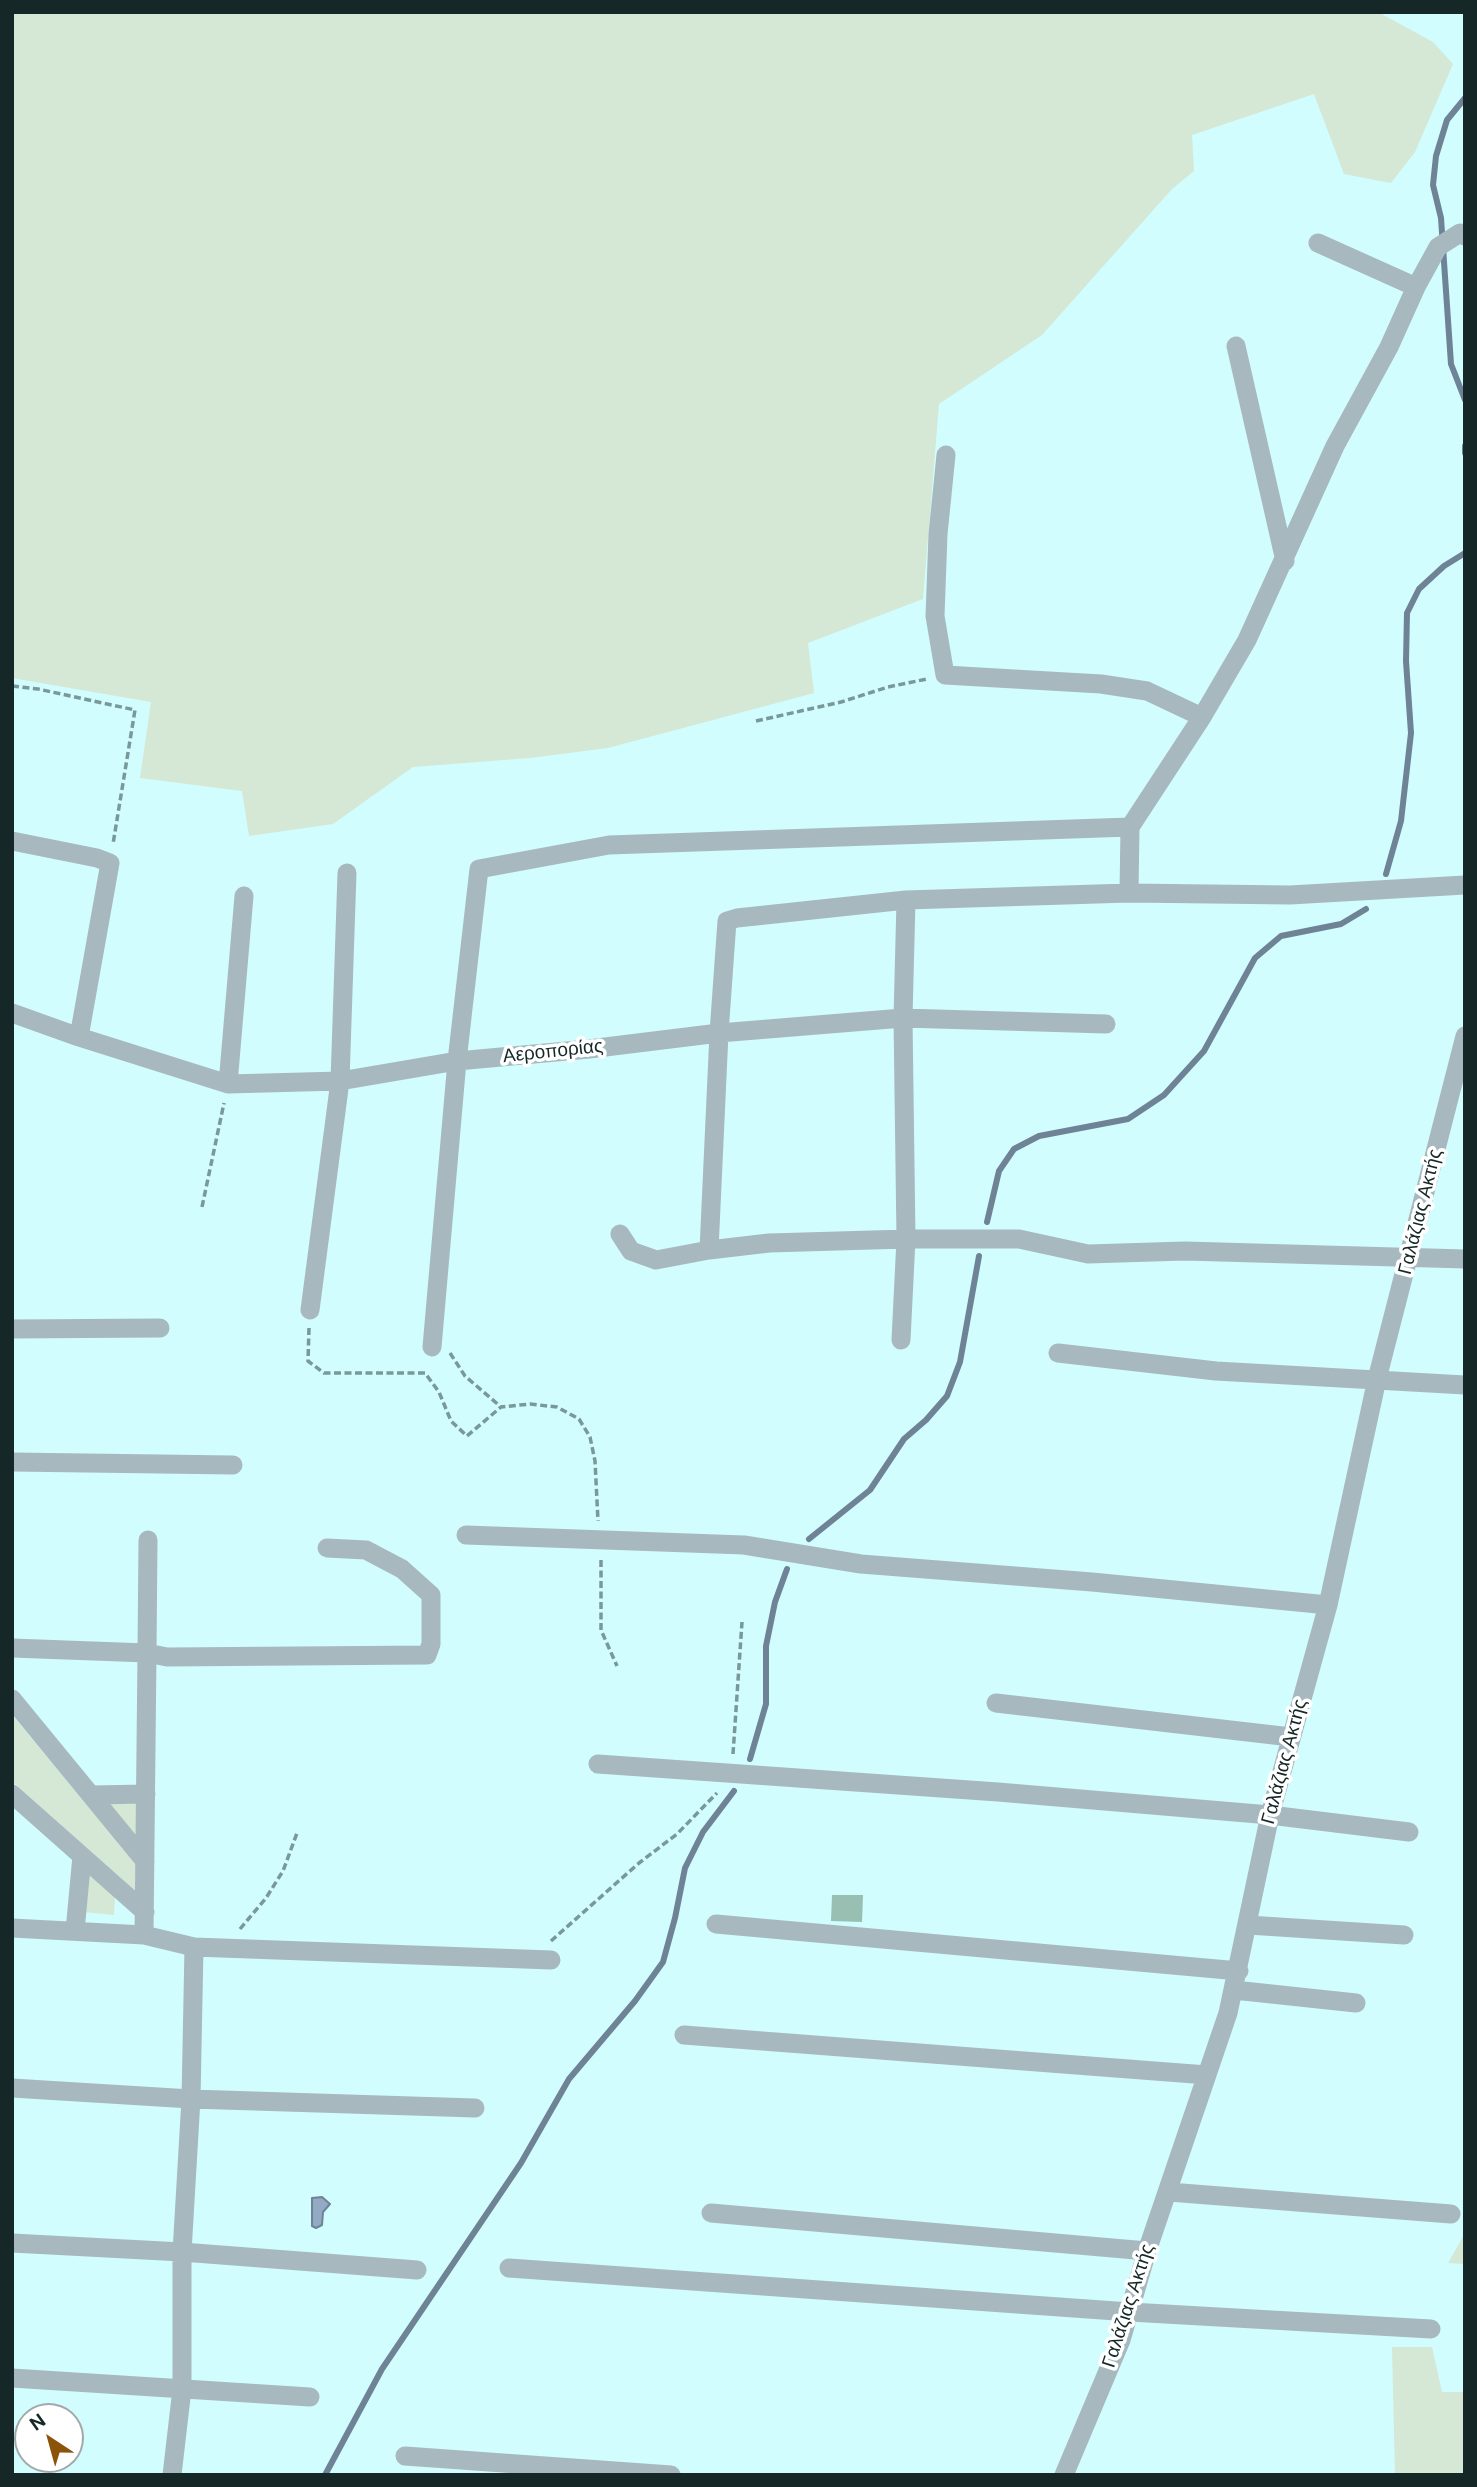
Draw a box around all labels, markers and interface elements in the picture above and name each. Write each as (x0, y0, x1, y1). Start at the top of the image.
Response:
street label: Αεροπορίας (502, 1035, 604, 1069)
street label: Γαλάζιας Ακτής (1394, 1147, 1448, 1277)
street label: Γαλάζιας Ακτής (1257, 1697, 1313, 1827)
street label: Γαλάζιας Ακτής (1098, 2241, 1160, 2371)
north arrow (14, 2403, 84, 2473)
text: N (25, 2408, 50, 2436)

